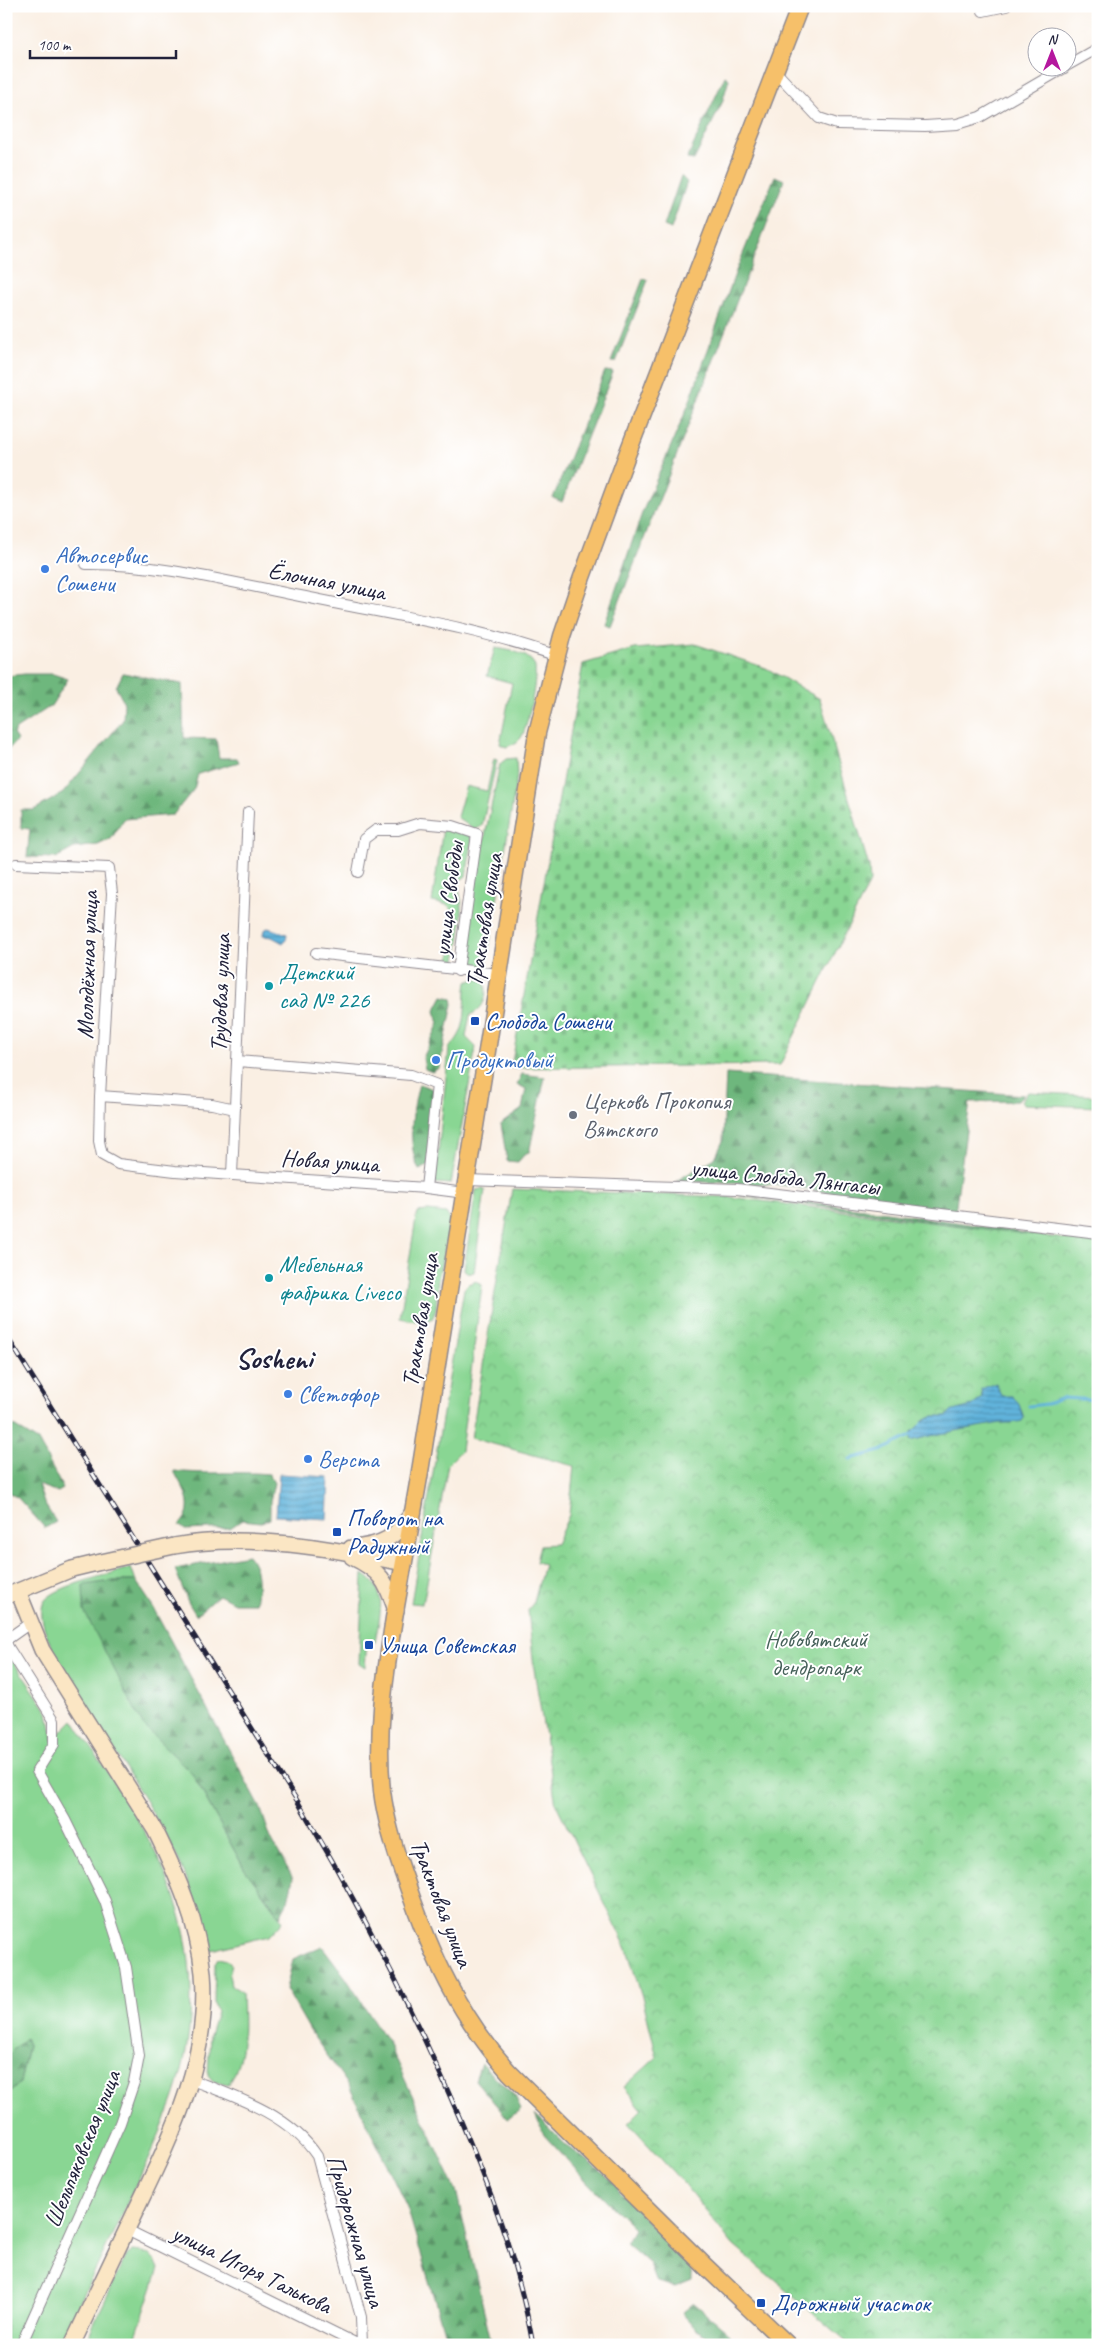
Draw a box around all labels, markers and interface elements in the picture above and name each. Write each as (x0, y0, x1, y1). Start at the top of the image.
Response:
scale bar (30, 28, 176, 60)
north arrow (1026, 28, 1076, 78)
text: N (1048, 31, 1059, 48)
text: 100 m (38, 36, 72, 55)
place label: Автосервис Сошени (55, 540, 149, 598)
street label: Ёлочная улица (266, 555, 390, 607)
marker: Автосервис Сошени (39, 563, 51, 575)
street label: улица Свободы (426, 838, 470, 960)
street label: Трактовая улица (459, 850, 510, 989)
street label: Молодёжная улица (69, 889, 105, 1040)
street label: Трудовая улица (203, 932, 237, 1053)
place label: Детский сад № 226 (279, 957, 371, 1015)
marker: Детский сад № 226 (263, 980, 275, 992)
place label: Слобода Сошени (485, 1006, 613, 1036)
marker: Слобода Сошени (469, 1015, 481, 1027)
place label: Продуктовый (446, 1045, 555, 1075)
marker: Продуктовый (430, 1054, 442, 1066)
place label: Церковь Прокопия Вятского (583, 1086, 732, 1144)
marker: Церковь Прокопия Вятского (567, 1109, 579, 1121)
street label: Новая улица (280, 1143, 382, 1180)
street label: улица Слобода Лянгасы (687, 1152, 883, 1202)
place label: Мебельная фабрика Liveco (279, 1249, 403, 1307)
street label: Трактовая улица (395, 1250, 446, 1389)
marker: Мебельная фабрика Liveco (263, 1272, 275, 1284)
district label: Sosheni (236, 1340, 317, 1377)
place label: Светофор (298, 1379, 379, 1409)
marker: Светофор (282, 1388, 294, 1400)
place label: Верста (318, 1444, 380, 1474)
marker: Верста (302, 1453, 314, 1465)
place label: Поворот на Радужный (347, 1503, 444, 1561)
marker: Поворот на Радужный (331, 1526, 343, 1538)
park label: Нововятский дендропарк (765, 1624, 869, 1682)
place label: Улица Советская (379, 1630, 516, 1660)
marker: Улица Советская (363, 1639, 375, 1651)
street label: Трактовая улица (404, 1835, 481, 1973)
street label: Шельпяковская улица (37, 2065, 128, 2232)
street label: Придорожная улица (320, 2152, 392, 2312)
street label: улица Игоря Талькова (166, 2217, 338, 2321)
place label: Дорожный участок (771, 2288, 932, 2318)
marker: Дорожный участок (755, 2297, 767, 2309)

